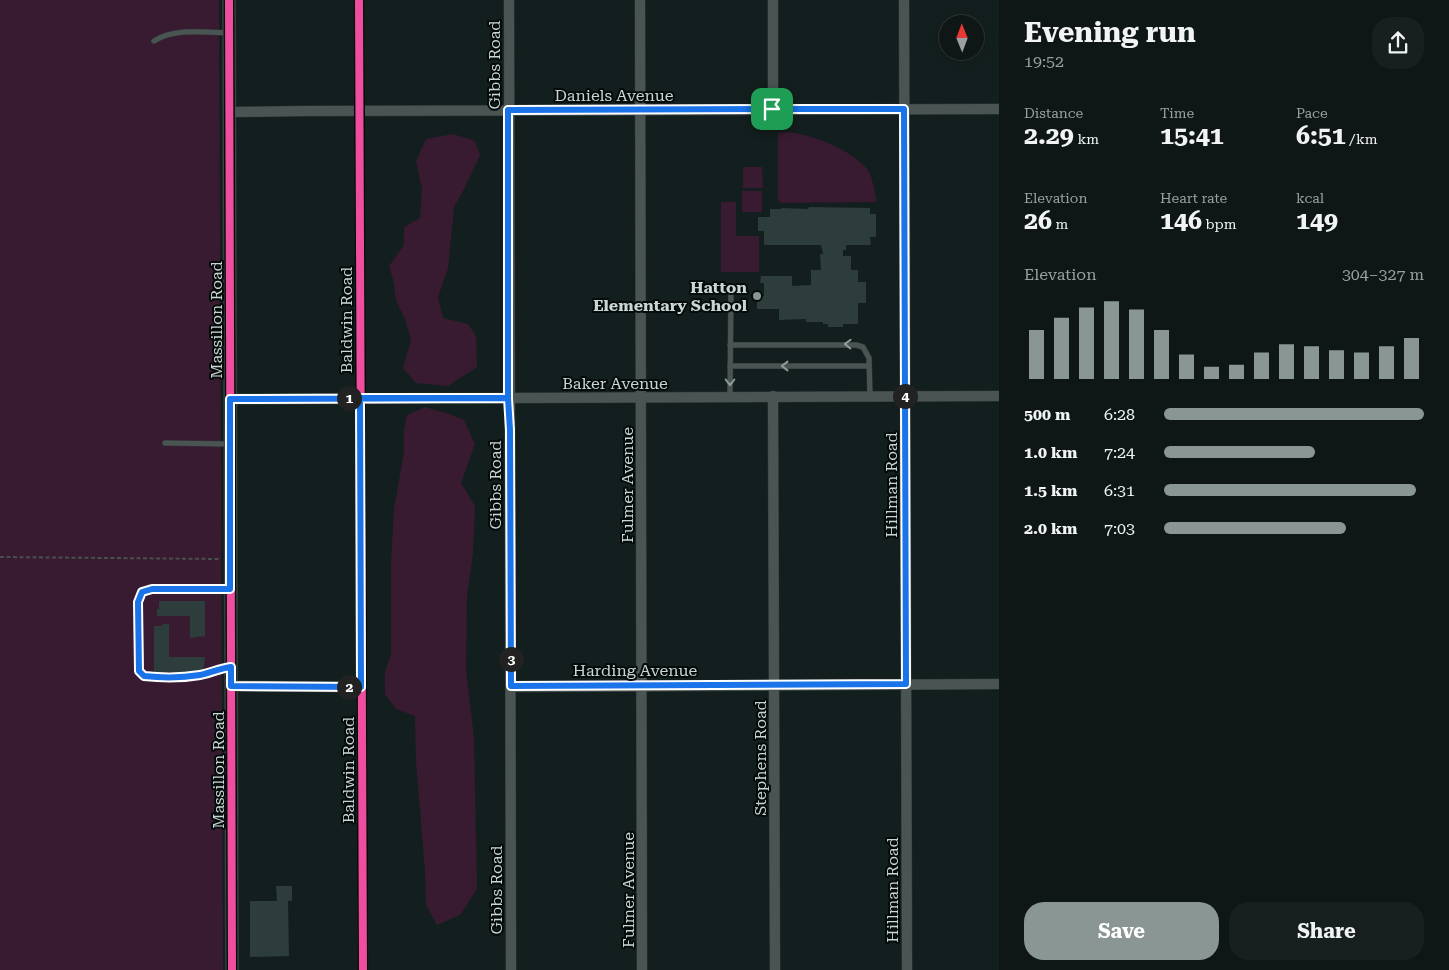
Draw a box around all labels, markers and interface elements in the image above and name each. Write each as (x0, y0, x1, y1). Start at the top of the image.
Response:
north arrow (939, 15, 984, 60)
map controls (939, 15, 984, 60)
text: Evening run (1024, 16, 1196, 49)
button: share (1372, 17, 1424, 69)
street label: Gibbs Road (485, 20, 504, 110)
text: 19:52 (1024, 52, 1064, 71)
street label: Daniels Avenue (554, 86, 674, 105)
pin (751, 88, 793, 130)
icon: arrive (758, 95, 786, 123)
text: Distance (1024, 105, 1083, 121)
text: Time (1160, 105, 1194, 121)
text: Pace (1296, 105, 1328, 121)
text: 2.29 (1024, 121, 1074, 150)
text: 15:41 (1160, 121, 1224, 150)
text: 6:51 (1296, 121, 1346, 150)
text: km (1074, 131, 1099, 147)
text: /km (1346, 131, 1378, 147)
text: Elevation (1024, 190, 1087, 206)
text: Heart rate (1160, 190, 1227, 206)
text: kcal (1296, 190, 1324, 206)
text: 26 (1024, 206, 1052, 235)
text: 146 (1160, 206, 1202, 235)
text: 149 (1296, 206, 1338, 235)
text: m (1052, 216, 1068, 232)
text: bpm (1202, 216, 1237, 232)
street label: Massillon Road (207, 261, 226, 379)
text: Elevation (1024, 265, 1097, 284)
text: 304–327 m (1342, 265, 1424, 284)
street label: Baldwin Road (337, 267, 356, 373)
place label: Hatton Elementary School (593, 278, 748, 315)
marker: Hatton Elementary School (751, 290, 763, 302)
one-way arrow (843, 339, 851, 350)
one-way arrow (781, 361, 788, 371)
street label: Baker Avenue (562, 374, 668, 393)
one-way arrow (725, 378, 735, 386)
pin: 4 (892, 384, 918, 408)
pin: 1 (336, 386, 362, 410)
text: 4 (902, 388, 909, 404)
text: 1 (346, 390, 353, 406)
text: 500 m (1024, 405, 1070, 424)
text: 6:28 (1104, 405, 1135, 424)
street label: Fulmer Avenue (618, 427, 637, 543)
street label: Hillman Road (882, 432, 901, 538)
street label: Gibbs Road (486, 440, 505, 530)
text: 1.0 km (1024, 443, 1077, 462)
text: 7:24 (1104, 443, 1135, 462)
text: 1.5 km (1024, 481, 1077, 500)
text: 6:31 (1104, 481, 1135, 500)
text: 2.0 km (1024, 519, 1077, 538)
text: 7:03 (1104, 519, 1135, 538)
pin: 3 (498, 646, 524, 672)
text: 3 (508, 651, 515, 667)
street label: Harding Avenue (573, 661, 697, 680)
pin: 2 (336, 674, 362, 700)
text: 2 (346, 679, 353, 695)
street label: Stephens Road (751, 700, 770, 816)
street label: Massillon Road (209, 711, 228, 829)
street label: Baldwin Road (339, 717, 358, 823)
street label: Fulmer Avenue (619, 832, 638, 948)
street label: Hillman Road (883, 837, 902, 943)
street label: Gibbs Road (487, 845, 506, 935)
button: Save (1024, 902, 1219, 960)
button: Share (1229, 902, 1424, 960)

